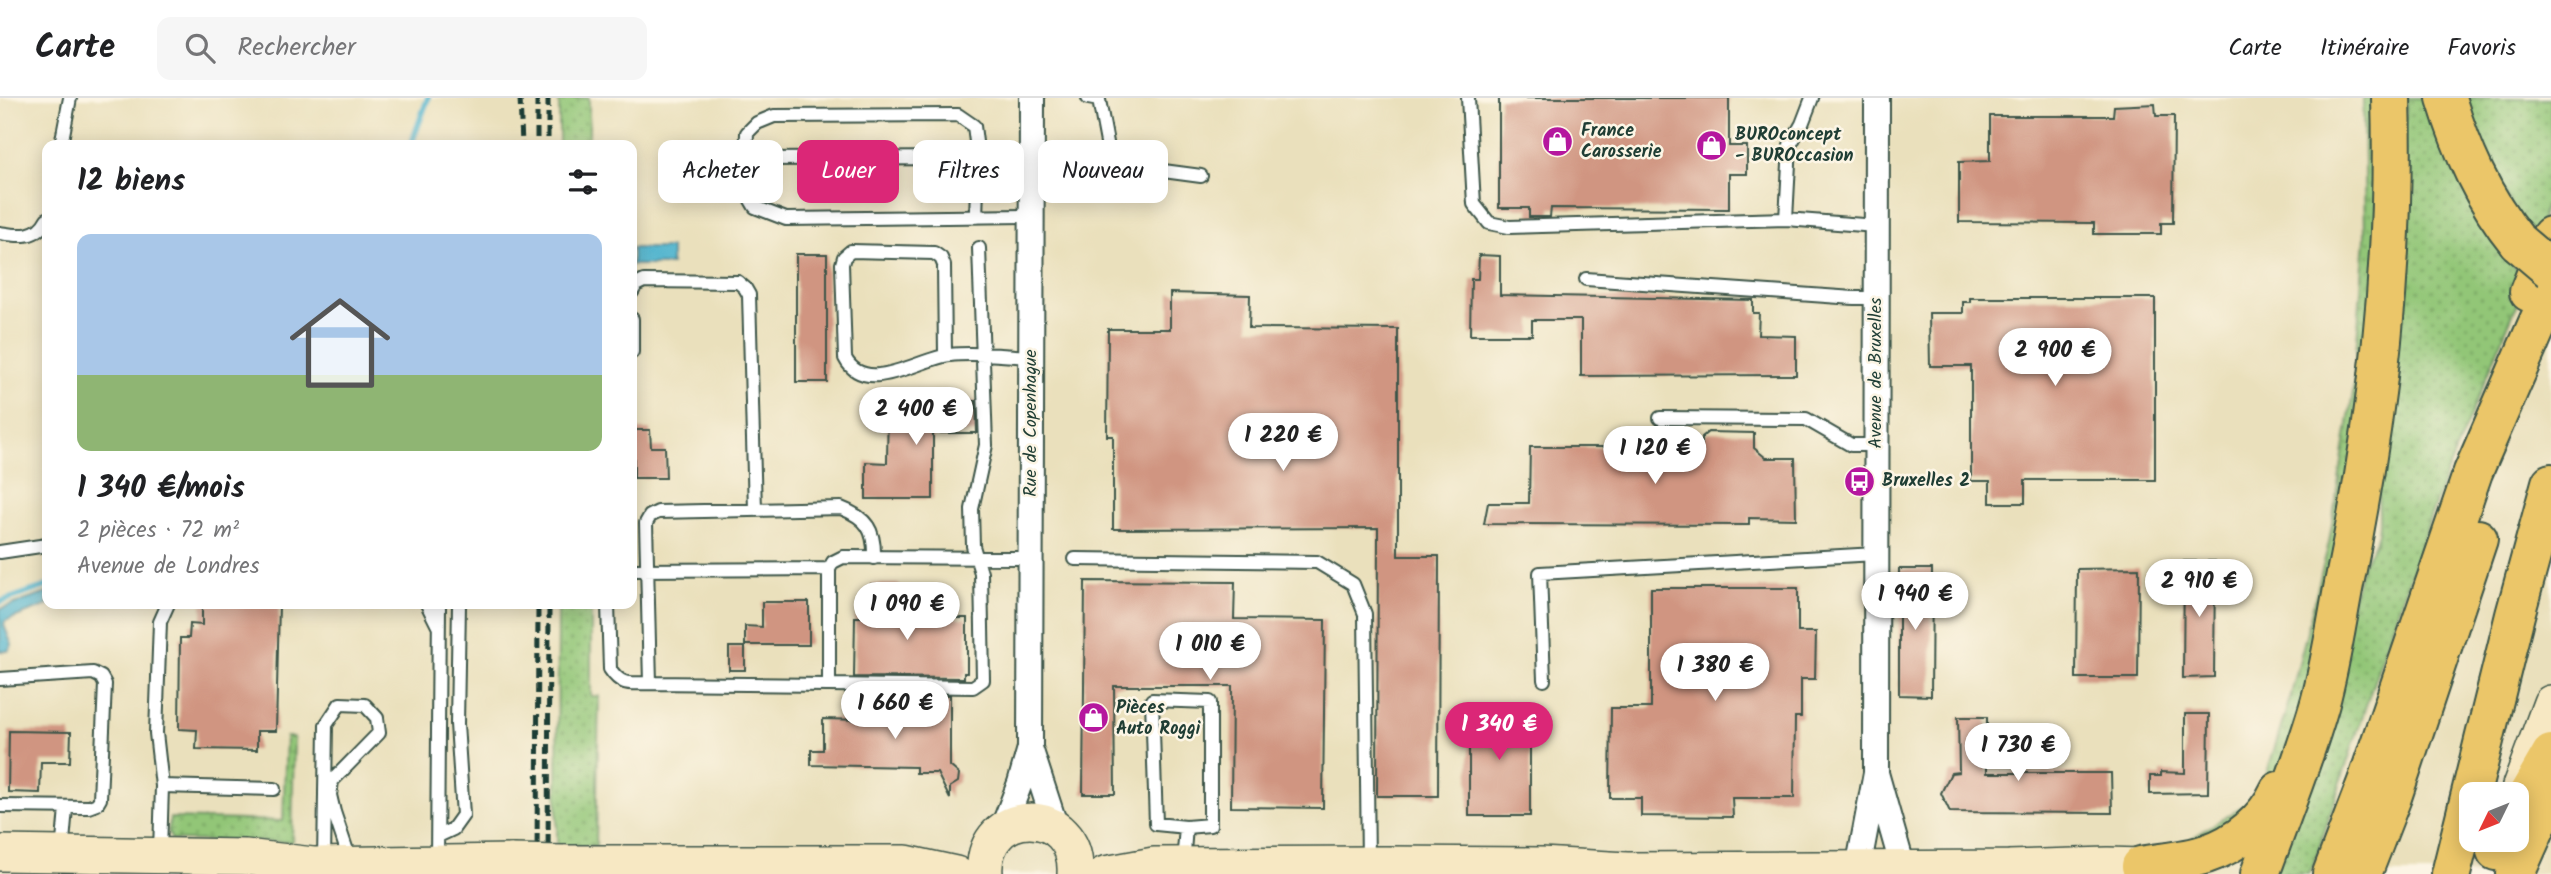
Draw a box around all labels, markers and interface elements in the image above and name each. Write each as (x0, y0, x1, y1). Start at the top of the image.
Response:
search box (157, 17, 647, 80)
text: Carte (35, 22, 115, 75)
text: Rechercher (237, 27, 356, 69)
icon: search (181, 29, 219, 67)
text: Carte (2228, 29, 2282, 68)
text: Itinéraire (2320, 29, 2409, 68)
text: Favoris (2447, 29, 2516, 68)
place label: France Carosserie (1581, 117, 1662, 167)
place label: BUROconcept - BUROccasion (1735, 121, 1853, 171)
shop icon: France Carosserie (1541, 124, 1575, 158)
shop icon: BUROconcept - BUROccasion (1695, 128, 1729, 162)
chip: Acheter (658, 140, 783, 203)
chip: Louer (797, 140, 899, 203)
chip: Filtres (913, 140, 1024, 203)
chip: Nouveau (1038, 140, 1168, 203)
text: 12 biens (77, 158, 185, 206)
icon: filters (564, 163, 602, 201)
icon: home (277, 280, 403, 406)
street label: Avenue de Bruxelles (1862, 297, 1891, 448)
pin: 2 900 € (1990, 328, 2120, 388)
text: 2 900 € (2015, 333, 2095, 369)
street label: Rue de Copenhague (1017, 349, 1046, 497)
pin: 2 400 € (851, 388, 981, 447)
text: 2 400 € (875, 392, 957, 428)
pin: 1 220 € (1218, 414, 1348, 473)
text: 1 220 € (1244, 418, 1322, 454)
pin: 1 120 € (1590, 426, 1720, 486)
text: 1 120 € (1619, 431, 1691, 467)
bus stop icon: Bruxelles 2 (1842, 464, 1876, 498)
text: 1 340 €/mois (77, 465, 245, 513)
place label: Bruxelles 2 (1882, 467, 1970, 496)
text: 2 pièces · 72 m² (77, 513, 239, 549)
text: Avenue de Londres (77, 549, 259, 585)
pin: 2 910 € (2134, 560, 2264, 619)
text: 2 910 € (2161, 564, 2237, 600)
pin: 1 940 € (1850, 573, 1980, 632)
text: 1 940 € (1877, 577, 1953, 613)
pin: 1 090 € (842, 582, 972, 642)
text: 1 090 € (870, 587, 944, 623)
pin: 1 010 € (1145, 622, 1275, 682)
text: 1 010 € (1175, 627, 1245, 663)
pin: 1 380 € (1650, 644, 1780, 703)
text: 1 380 € (1676, 648, 1754, 684)
pin: 1 660 € (830, 682, 960, 741)
text: 1 660 € (857, 686, 933, 722)
place label: Pièces Auto Roggi (1116, 694, 1201, 744)
shop icon: Pièces Auto Roggi (1076, 701, 1110, 735)
pin: 1 340 € (1434, 702, 1564, 762)
text: 1 340 € (1461, 707, 1537, 743)
pin: 1 730 € (1953, 724, 2083, 783)
text: 1 730 € (1981, 728, 2055, 764)
north arrow (2459, 782, 2529, 852)
map controls (2459, 782, 2529, 852)

